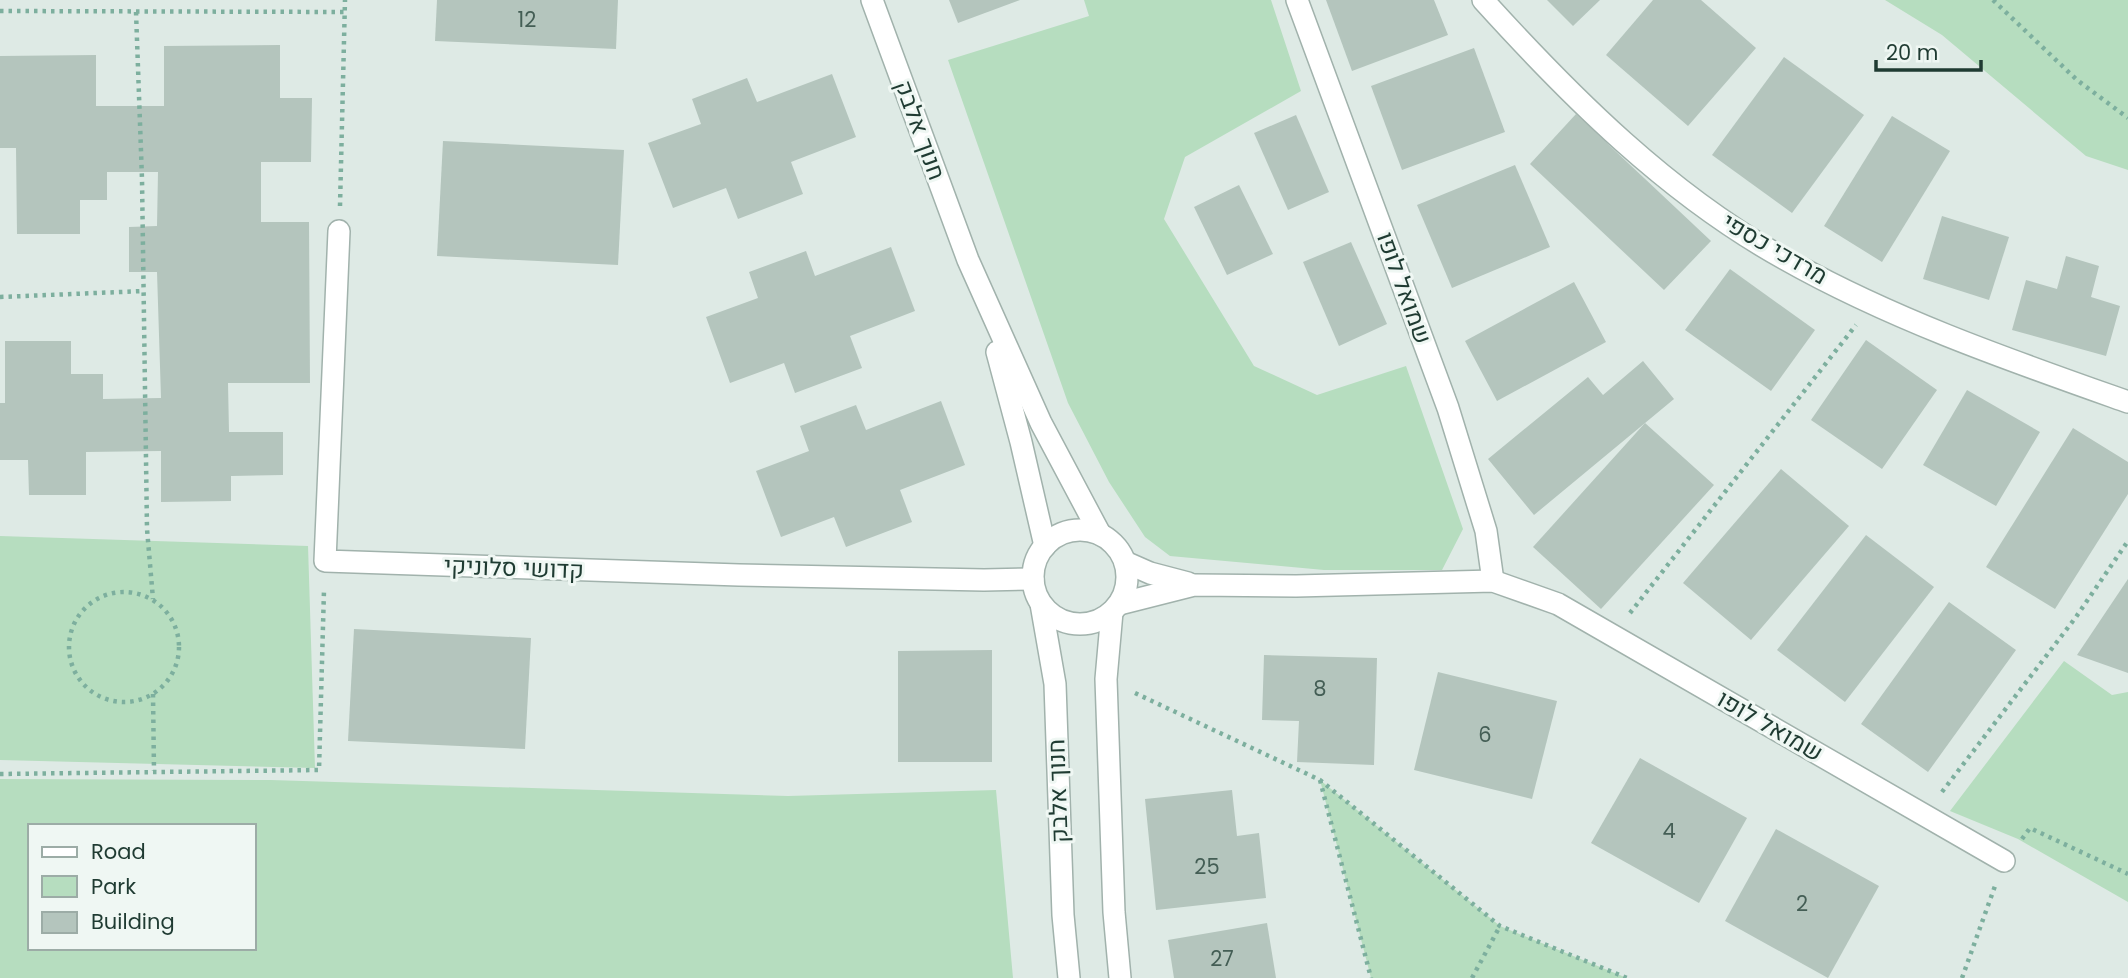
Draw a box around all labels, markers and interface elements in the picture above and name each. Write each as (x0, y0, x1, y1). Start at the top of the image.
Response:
house number: 12 (518, 5, 536, 34)
scale bar (1876, 28, 1981, 72)
text: 20 m (1886, 38, 1939, 67)
street label: חנוך אלבק (887, 75, 954, 184)
street label: מרדכי כספי (1717, 205, 1834, 292)
street label: שמואל לופו (1369, 227, 1440, 348)
street label: קדושי סלוניקי (443, 549, 585, 586)
house number: 8 (1313, 674, 1327, 703)
street label: שמואל לופו (1711, 682, 1829, 769)
house number: 6 (1478, 720, 1492, 749)
street label: חנוך אלבק (1039, 739, 1076, 844)
house number: 4 (1662, 816, 1676, 845)
legend (28, 824, 256, 950)
text: Road (91, 837, 146, 866)
house number: 25 (1194, 852, 1220, 881)
text: Park (91, 872, 136, 901)
house number: 2 (1796, 889, 1808, 918)
text: Building (91, 907, 175, 936)
house number: 27 (1210, 944, 1234, 973)

